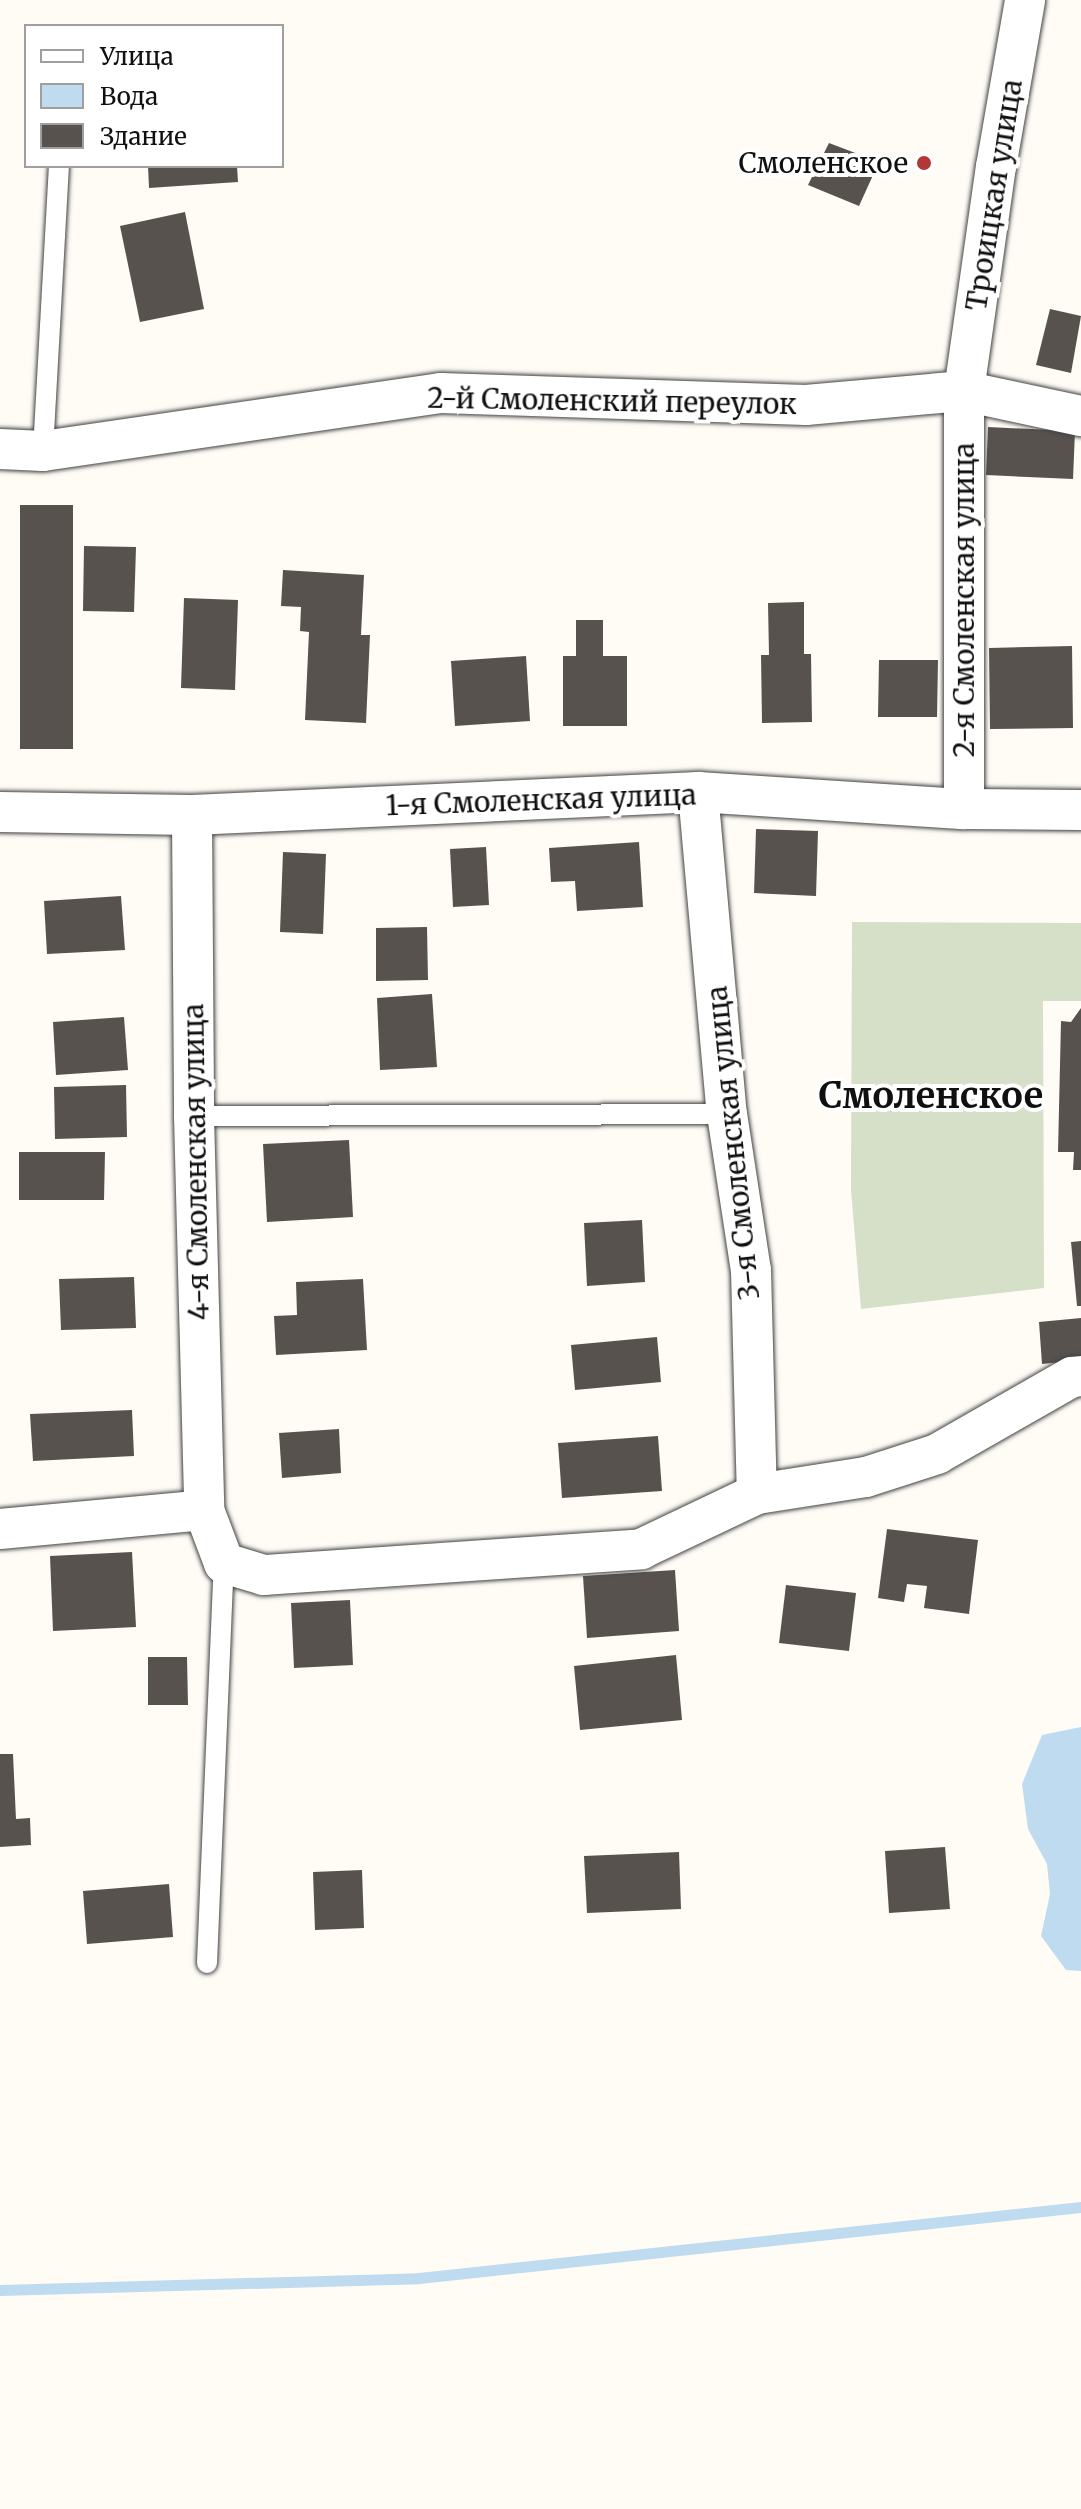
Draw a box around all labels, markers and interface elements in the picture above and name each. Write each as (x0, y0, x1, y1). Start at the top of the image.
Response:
legend (24, 24, 284, 168)
text: Улица (100, 41, 174, 72)
street label: Троицкая улица (959, 77, 1029, 313)
text: Вода (100, 81, 158, 112)
text: Здание (100, 121, 187, 152)
place label: Смоленское (738, 146, 908, 180)
marker: Смоленское (915, 154, 933, 172)
street label: 2-й Смоленский переулок (427, 381, 797, 421)
street label: 2-я Смоленская улица (947, 443, 981, 757)
street label: 1-я Смоленская улица (385, 778, 697, 822)
street label: 3-я Смоленская улица (700, 984, 766, 1302)
street label: 4-я Смоленская улица (176, 1003, 216, 1321)
district label: Смоленское (819, 1074, 1043, 1118)

